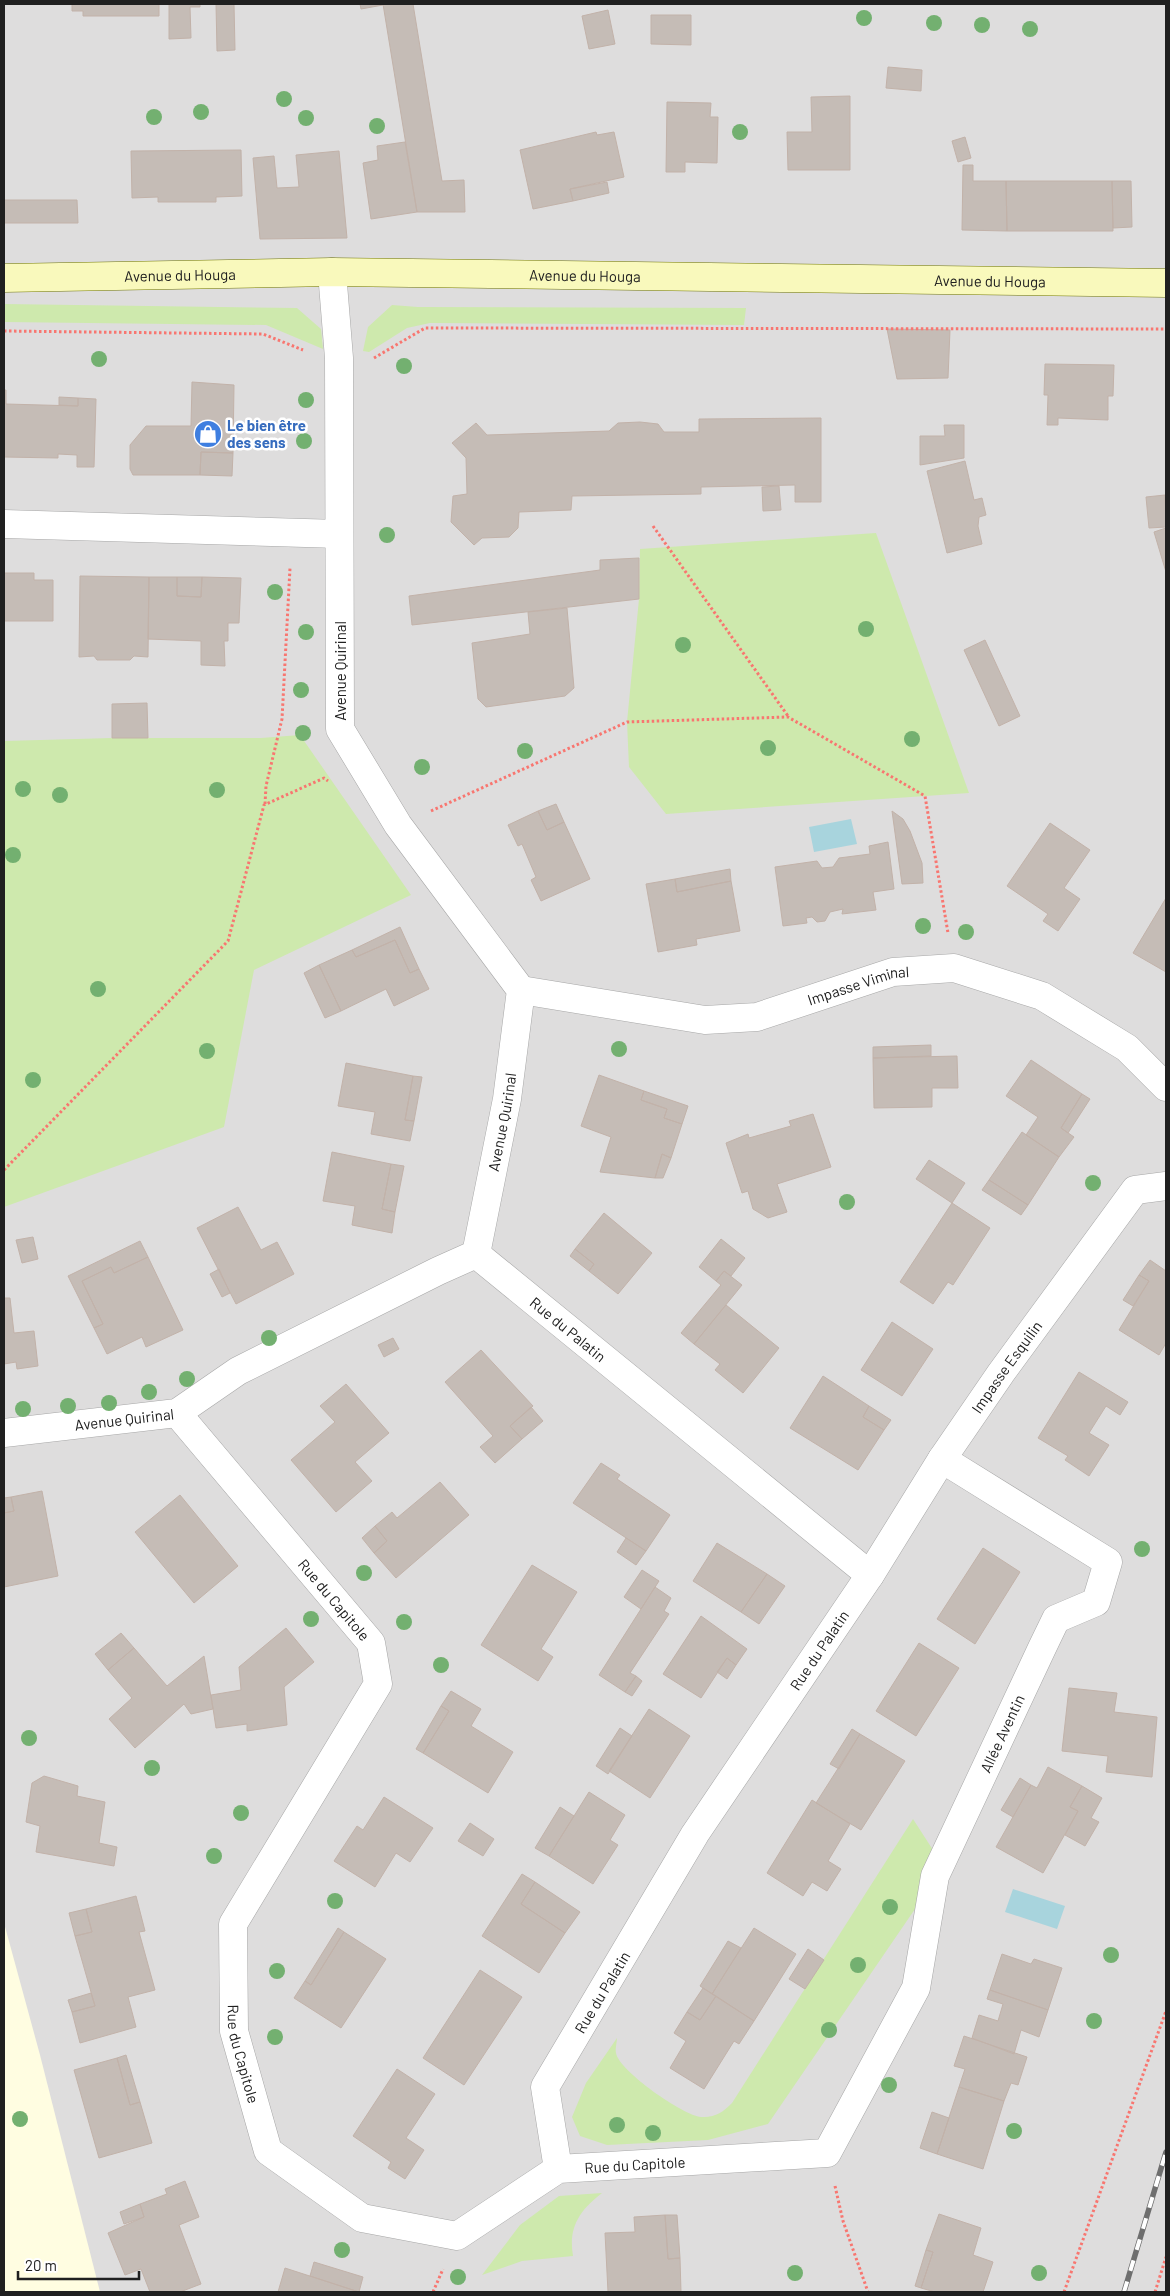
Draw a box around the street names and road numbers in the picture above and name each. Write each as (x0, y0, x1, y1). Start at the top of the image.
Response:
street label: Avenue du Houga (124, 265, 236, 285)
street label: Avenue du Houga (529, 266, 641, 285)
street label: Avenue du Houga (934, 271, 1046, 290)
street label: Avenue Quirinal (331, 621, 349, 721)
street label: Impasse Viminal (805, 962, 910, 1009)
street label: Avenue Quirinal (484, 1072, 519, 1173)
street label: Rue du Palatin (527, 1293, 610, 1365)
street label: Impasse Esquilin (967, 1317, 1045, 1416)
street label: Avenue Quirinal (74, 1404, 175, 1434)
street label: Rue du Capitole (295, 1555, 374, 1644)
street label: Rue du Palatin (786, 1607, 852, 1693)
street label: Allée Aventin (976, 1692, 1028, 1775)
street label: Rue du Palatin (570, 1948, 634, 2036)
street label: Rue du Capitole (225, 2004, 263, 2105)
street label: Rue du Capitole (584, 2152, 686, 2176)

